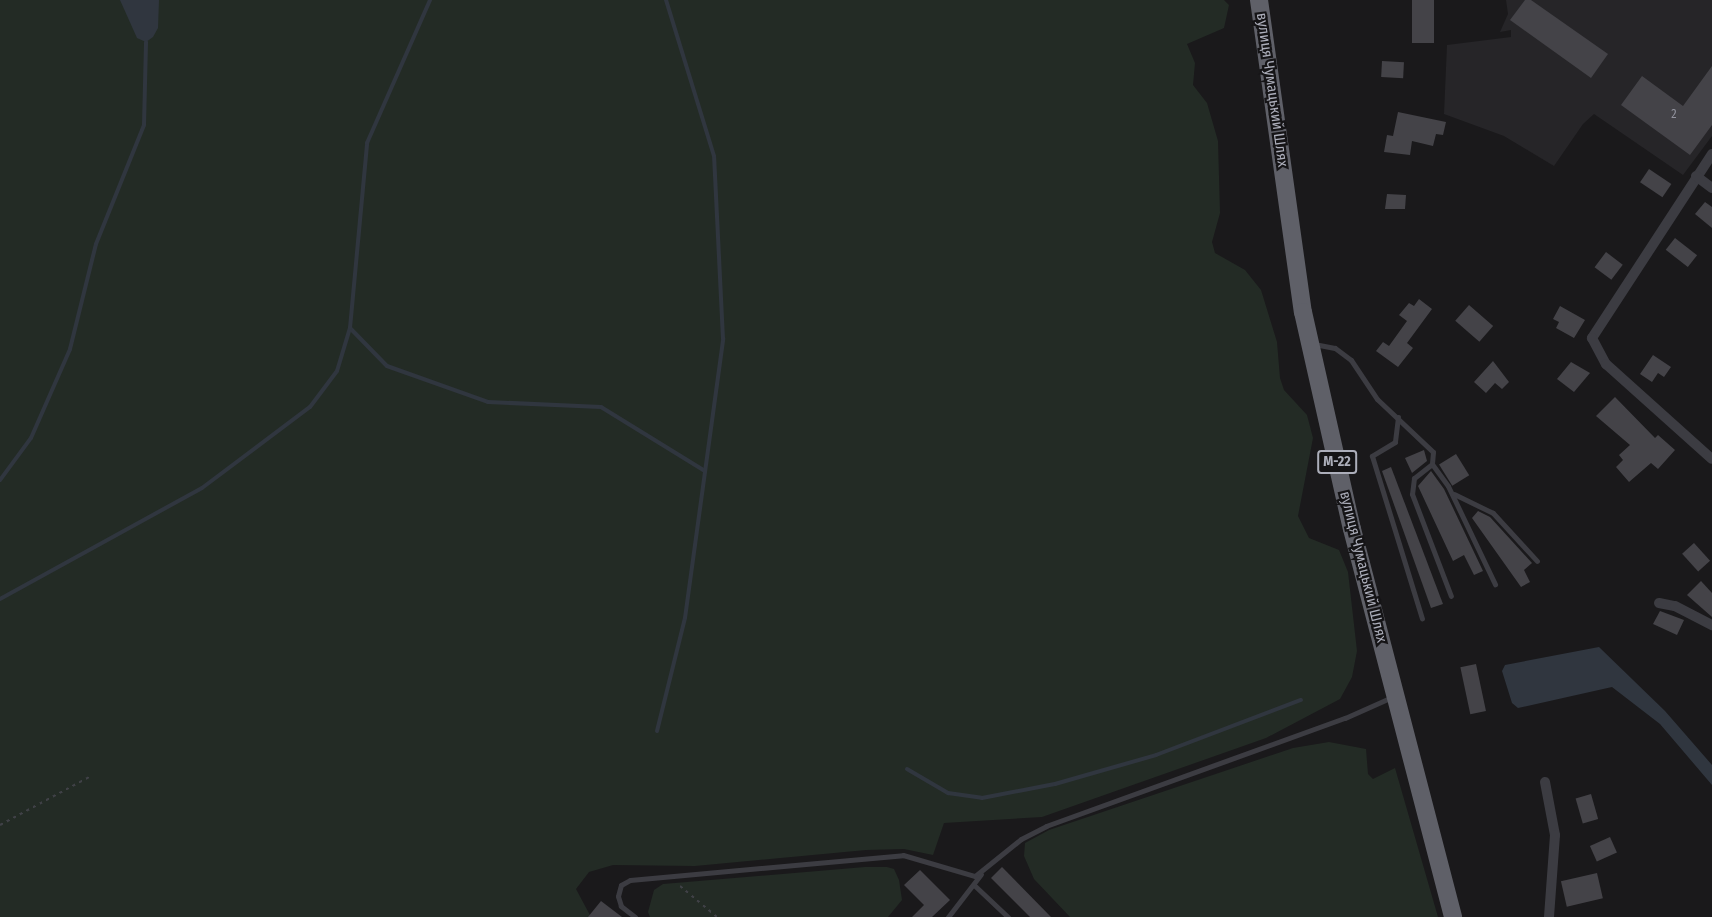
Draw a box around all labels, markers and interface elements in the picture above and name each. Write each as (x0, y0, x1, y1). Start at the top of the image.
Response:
street label: вулиця Чумацький Шлях (1252, 12, 1292, 168)
house number: 2 (1671, 108, 1677, 122)
road number: М-22 (1316, 451, 1358, 473)
street label: вулиця Чумацький Шлях (1335, 489, 1391, 645)

